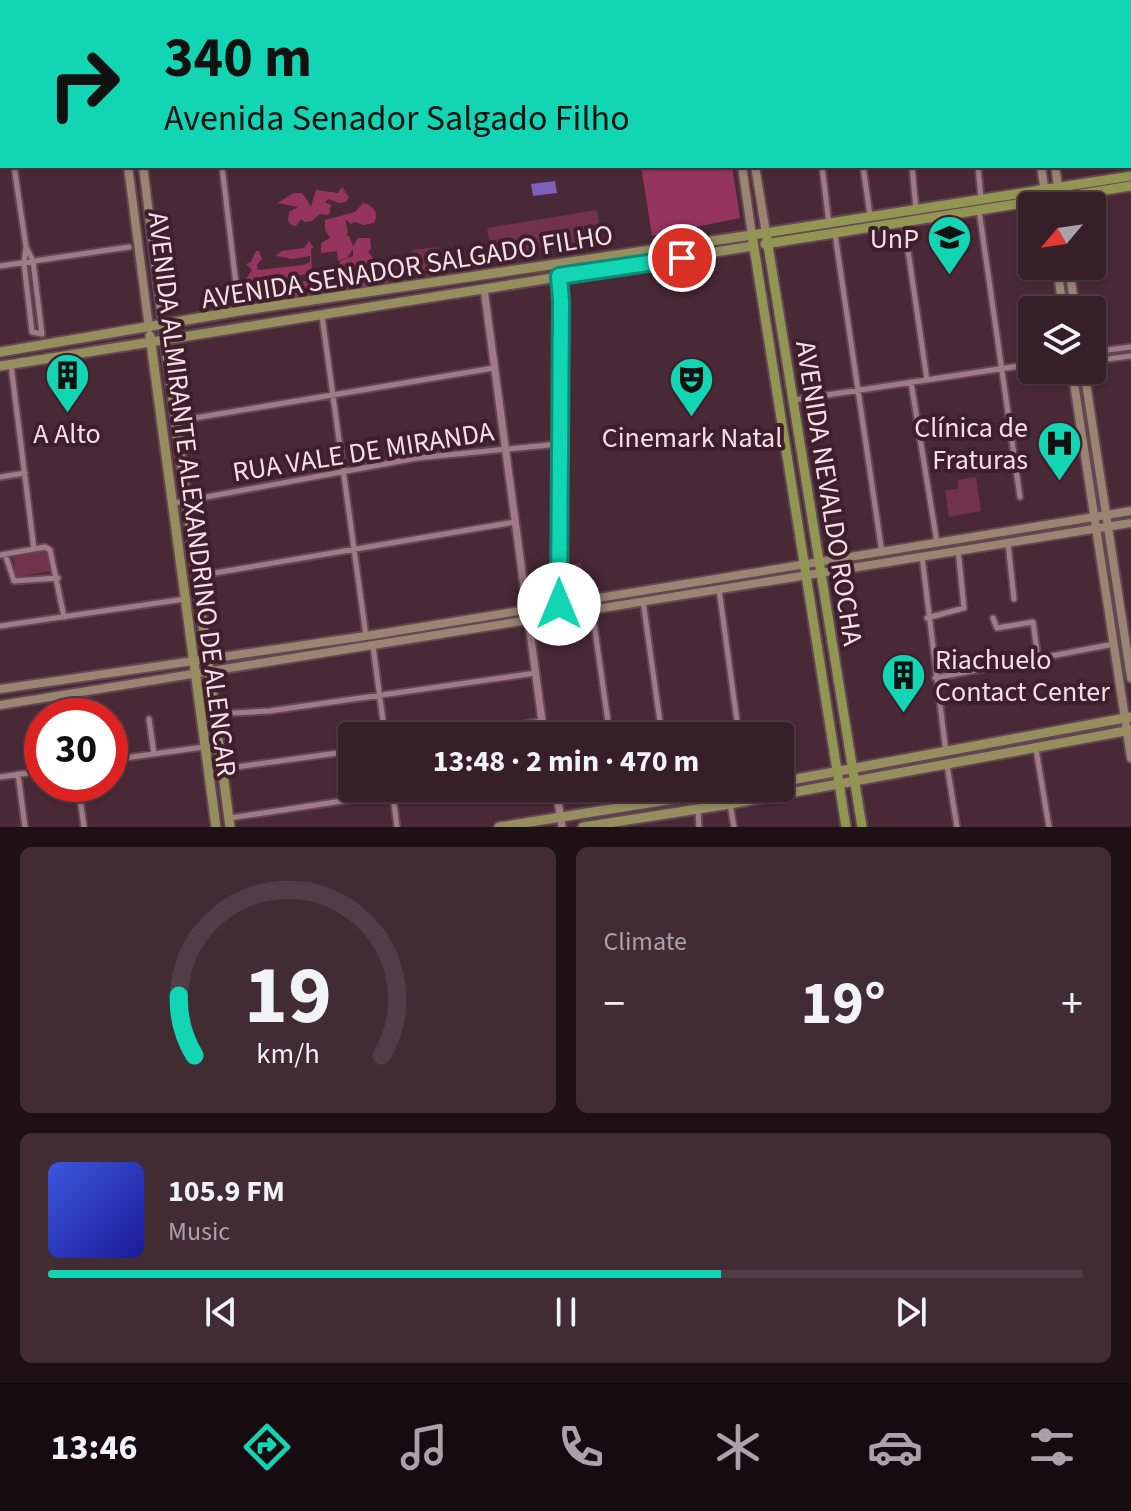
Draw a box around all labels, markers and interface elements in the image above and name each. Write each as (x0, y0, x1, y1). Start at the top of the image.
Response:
text: 340 m (164, 19, 312, 98)
icon: right (32, 32, 136, 136)
text: Avenida Senador Salgado Filho (164, 93, 630, 144)
north arrow (1018, 192, 1106, 280)
map controls (1018, 192, 1106, 384)
street label: AVENIDA ALMIRANTE ALEXANDRINO DE ALENCAR (137, 209, 247, 779)
school or university icon: UnP (926, 214, 974, 277)
street label: AVENIDA SENADOR SALGADO FILHO (199, 215, 616, 319)
place label: UnP (870, 219, 919, 259)
pin (648, 224, 716, 292)
icon: arrive (660, 236, 704, 280)
button: layers (1018, 296, 1106, 384)
street label: AVENIDA NEVALDO ROCHA (785, 338, 873, 649)
building icon: A Alto (43, 352, 91, 415)
theatre icon: Cinemark Natal (668, 356, 716, 419)
place label: Clínica de Fraturas (914, 408, 1028, 480)
street label: RUA VALE DE MIRANDA (230, 411, 498, 492)
place label: A Alto (33, 414, 101, 454)
place label: Cinemark Natal (602, 418, 782, 458)
hospital icon: Clínica de Fraturas (1035, 419, 1083, 482)
position arrow (517, 562, 601, 646)
place label: Riachuelo Contact Center (935, 640, 1110, 712)
building icon: Riachuelo Contact Center (880, 651, 928, 714)
speed limit sign: 30 (24, 698, 128, 802)
text: 13:48 · 2 min · 470 m (433, 740, 699, 783)
text: Climate (604, 923, 687, 960)
text: 19 (244, 937, 332, 1055)
text: 19° (801, 962, 886, 1047)
text: − (604, 973, 625, 1036)
text: + (1061, 973, 1083, 1036)
text: km/h (256, 1034, 319, 1074)
text: 105.9 FM (168, 1170, 285, 1213)
text: Music (168, 1213, 230, 1250)
icon: previous (199, 1290, 243, 1334)
icon: pause (544, 1290, 588, 1334)
icon: next (889, 1290, 933, 1334)
icon: directions (239, 1419, 295, 1475)
icon: music (396, 1419, 452, 1475)
icon: phone (553, 1419, 609, 1475)
icon: climate (710, 1419, 766, 1475)
icon: car (867, 1419, 923, 1475)
icon: filters (1024, 1419, 1080, 1475)
text: 13:46 (51, 1422, 137, 1473)

